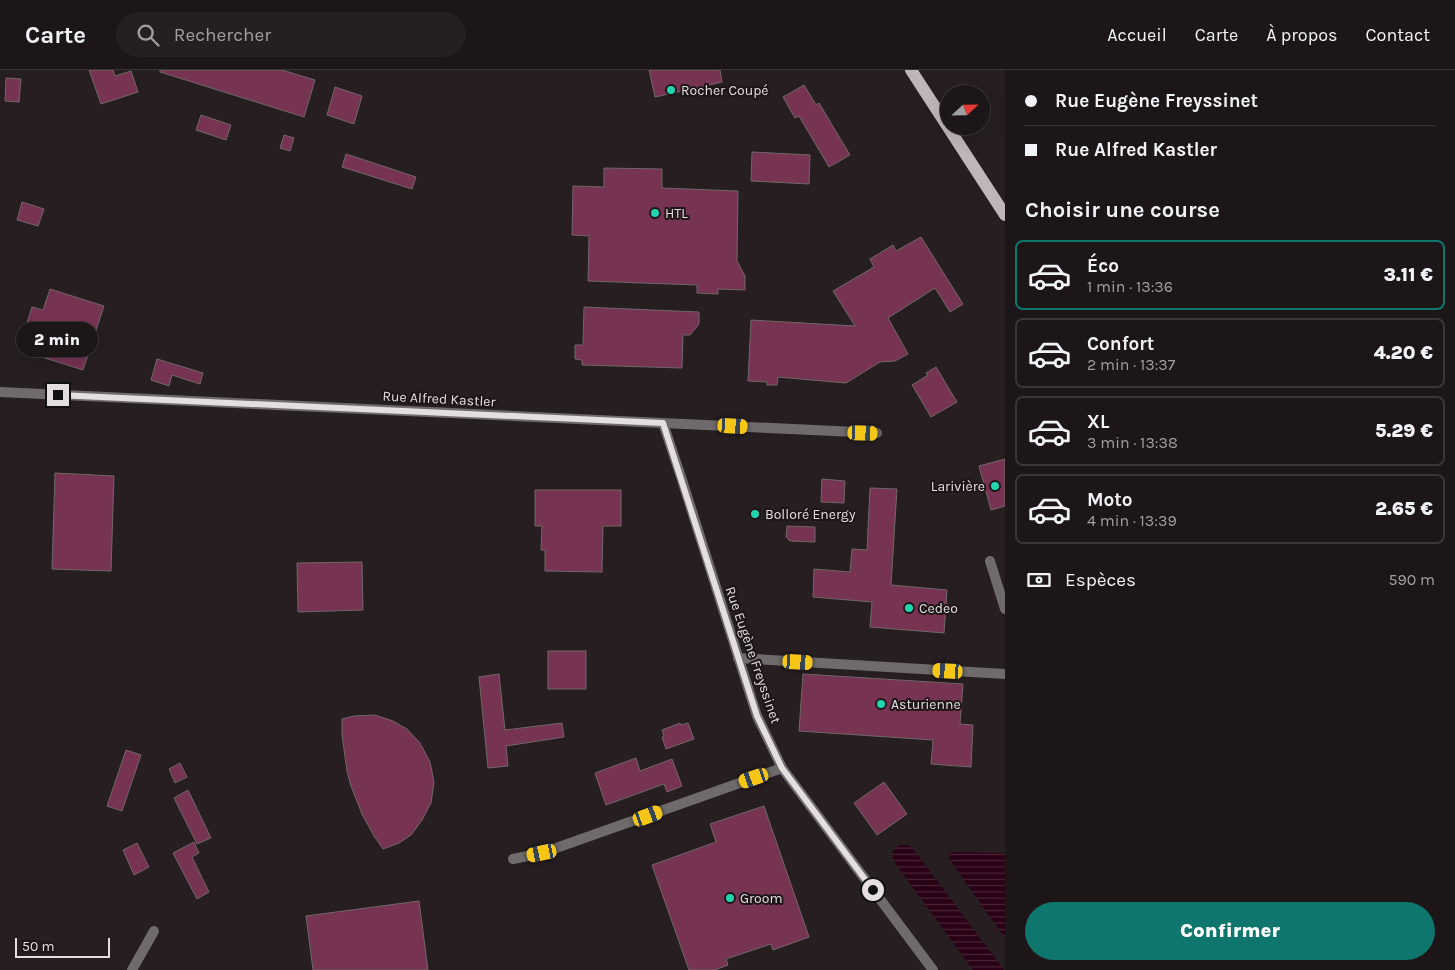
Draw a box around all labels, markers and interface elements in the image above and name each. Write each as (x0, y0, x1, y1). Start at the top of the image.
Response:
search box (116, 12, 466, 57)
text: Carte (25, 21, 86, 49)
icon: search (134, 21, 162, 49)
text: Rechercher (174, 24, 271, 46)
text: Accueil (1107, 24, 1167, 46)
text: Carte (1195, 24, 1238, 46)
text: À propos (1266, 24, 1338, 46)
text: Contact (1366, 24, 1430, 46)
place label: Rocher Coupé (681, 82, 769, 99)
marker: Rocher Coupé (665, 84, 677, 96)
north arrow (940, 85, 990, 135)
map controls (940, 85, 990, 135)
text: Rue Eugène Freyssinet (1055, 90, 1258, 112)
text: Rue Alfred Kastler (1055, 139, 1217, 161)
text: Choisir une course (1025, 197, 1220, 223)
place label: HTL (665, 205, 688, 222)
marker: HTL (649, 207, 661, 219)
icon: car (1027, 253, 1072, 298)
text: Éco (1087, 255, 1119, 277)
text: 3.11 € (1384, 264, 1433, 286)
text: 1 min · 13:36 (1087, 277, 1173, 296)
callout: 2 min (17, 322, 99, 358)
text: 2 min (34, 330, 80, 349)
icon: car (1027, 331, 1072, 376)
text: Confort (1087, 333, 1154, 355)
text: 4.20 € (1374, 342, 1433, 364)
text: 2 min · 13:37 (1087, 355, 1175, 374)
route end (47, 384, 69, 406)
street label: Rue Alfred Kastler (382, 388, 497, 410)
icon: car (1027, 409, 1072, 454)
text: XL (1087, 411, 1109, 433)
car (717, 418, 748, 434)
text: 5.29 € (1375, 420, 1433, 442)
car (847, 425, 878, 441)
text: 3 min · 13:38 (1087, 433, 1178, 452)
place label: Larivière (931, 478, 985, 495)
marker: Larivière (989, 480, 1001, 492)
icon: car (1027, 487, 1072, 532)
text: Moto (1087, 489, 1133, 511)
text: 2.65 € (1375, 498, 1433, 520)
place label: Bolloré Energy (765, 506, 856, 523)
marker: Bolloré Energy (749, 508, 761, 520)
text: 4 min · 13:39 (1087, 511, 1177, 530)
icon: cash (1025, 566, 1053, 594)
text: Espèces (1065, 569, 1136, 591)
text: 590 m (1388, 570, 1435, 589)
street label: Rue Eugène Freyssinet (722, 584, 784, 726)
place label: Cedeo (919, 600, 958, 617)
marker: Cedeo (903, 602, 915, 614)
car (782, 654, 813, 670)
car (932, 663, 963, 679)
place label: Asturienne (891, 696, 961, 713)
marker: Asturienne (875, 698, 887, 710)
car (737, 766, 770, 790)
car (631, 804, 664, 828)
car (525, 843, 558, 863)
route start (862, 879, 884, 901)
place label: Groom (740, 890, 782, 907)
marker: Groom (724, 892, 736, 904)
button: Confirmer (1025, 902, 1435, 960)
scale bar (15, 935, 110, 958)
text: 50 m (22, 938, 55, 955)

